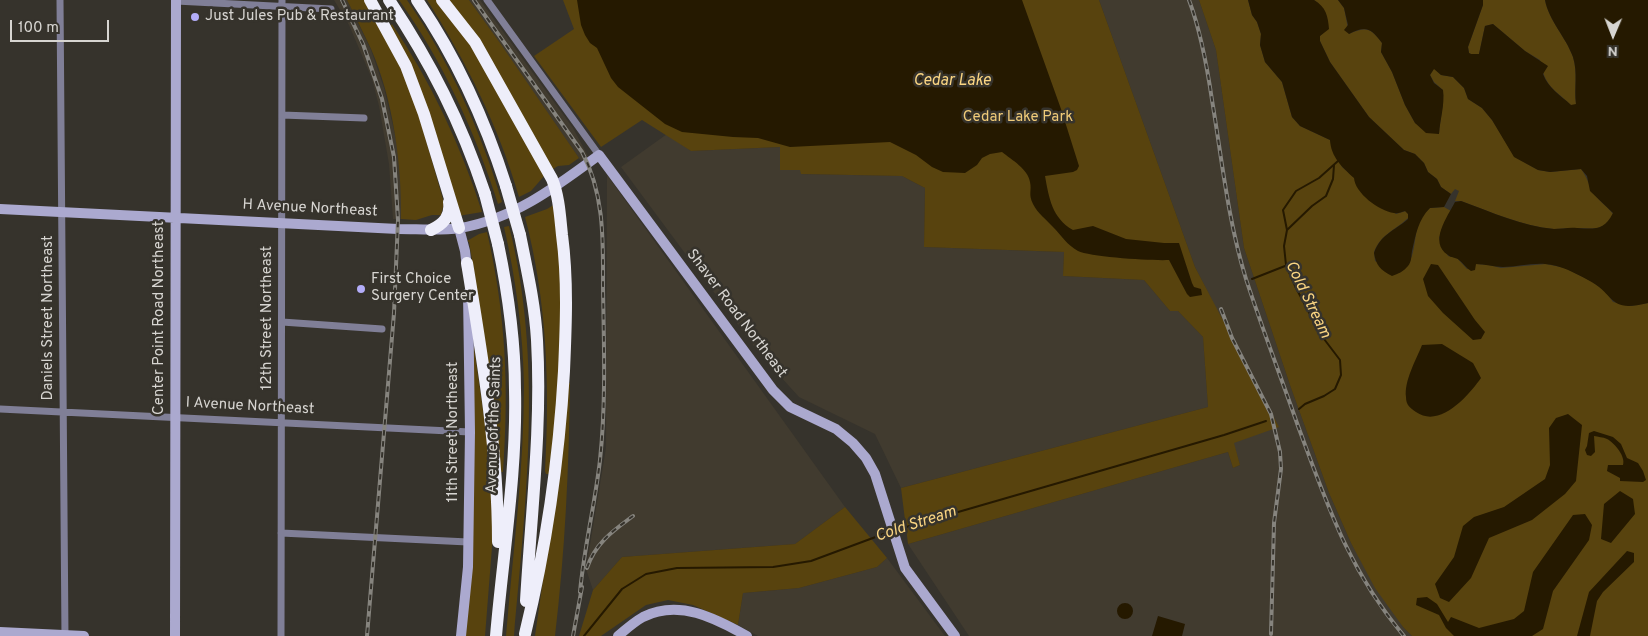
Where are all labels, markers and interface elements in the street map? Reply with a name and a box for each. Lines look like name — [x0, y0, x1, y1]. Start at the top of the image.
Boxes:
place label: Just Jules Pub & Restaurant — [205, 8, 394, 26]
scale bar — [12, 10, 111, 42]
north arrow — [1588, 10, 1638, 60]
marker: Just Jules Pub & Restaurant — [189, 11, 201, 23]
text: 100 m — [18, 19, 59, 38]
text: N — [1608, 42, 1618, 59]
water label: Cedar Lake — [913, 72, 991, 92]
park label: Cedar Lake Park — [963, 109, 1073, 127]
street label: H Avenue Northeast — [242, 196, 378, 222]
street label: Center Point Road Northeast — [151, 221, 169, 415]
street label: Daniels Street Northeast — [40, 235, 58, 401]
street label: 12th Street Northeast — [259, 246, 277, 390]
street label: Shaver Road Northeast — [682, 246, 790, 382]
water label: Cold Stream — [1280, 258, 1334, 342]
place label: First Choice Surgery Center — [371, 271, 474, 306]
marker: First Choice Surgery Center — [355, 283, 367, 295]
street label: Avenue of the Saints — [484, 356, 506, 494]
street label: 11th Street Northeast — [445, 362, 463, 502]
street label: I Avenue Northeast — [185, 395, 315, 419]
water label: Cold Stream — [873, 503, 959, 547]

